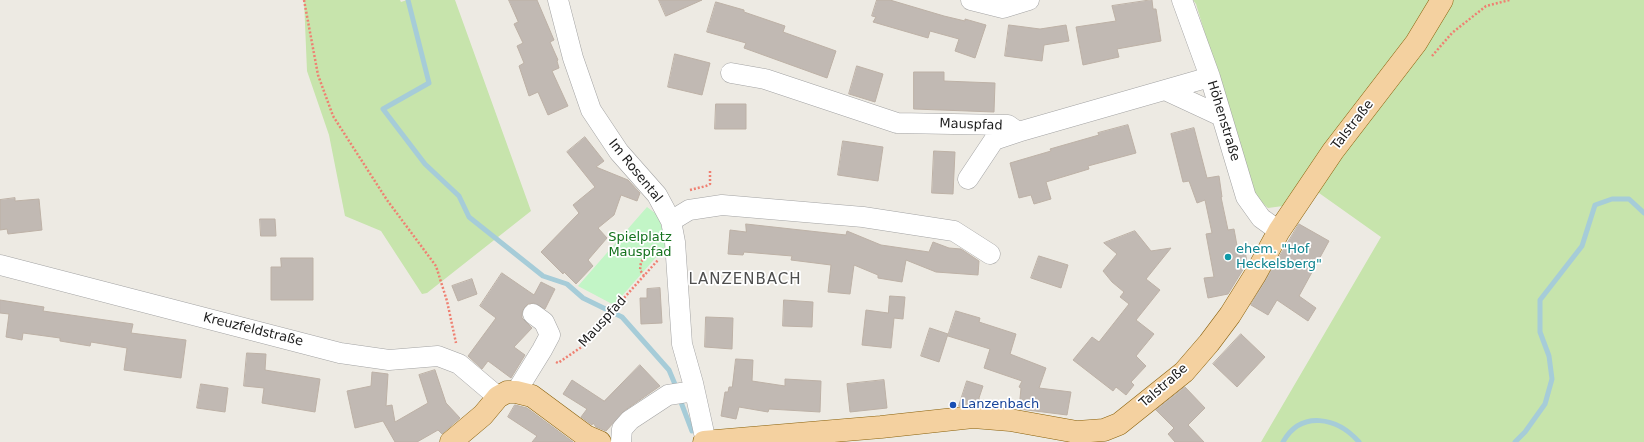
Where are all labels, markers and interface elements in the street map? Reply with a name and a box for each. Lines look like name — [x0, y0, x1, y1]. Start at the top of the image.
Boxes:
street label: Höhenstraße — [1203, 79, 1243, 163]
street label: Talstraße — [1329, 97, 1377, 153]
street label: Mauspfad — [939, 116, 1003, 134]
street label: Im Rosental — [605, 136, 665, 206]
park label: Spielplatz Mauspfad — [608, 230, 672, 261]
place label: ehem. "Hof Heckelsberg" — [1236, 242, 1322, 273]
marker: ehem. "Hof Heckelsberg" — [1223, 252, 1233, 262]
district label: LANZENBACH — [688, 271, 802, 289]
street label: Mauspfad — [576, 293, 630, 351]
street label: Kreuzfeldstraße — [201, 310, 305, 350]
street label: Talstraße — [1137, 361, 1191, 411]
place label: Lanzenbach — [961, 397, 1039, 413]
marker: Lanzenbach — [948, 400, 958, 410]

